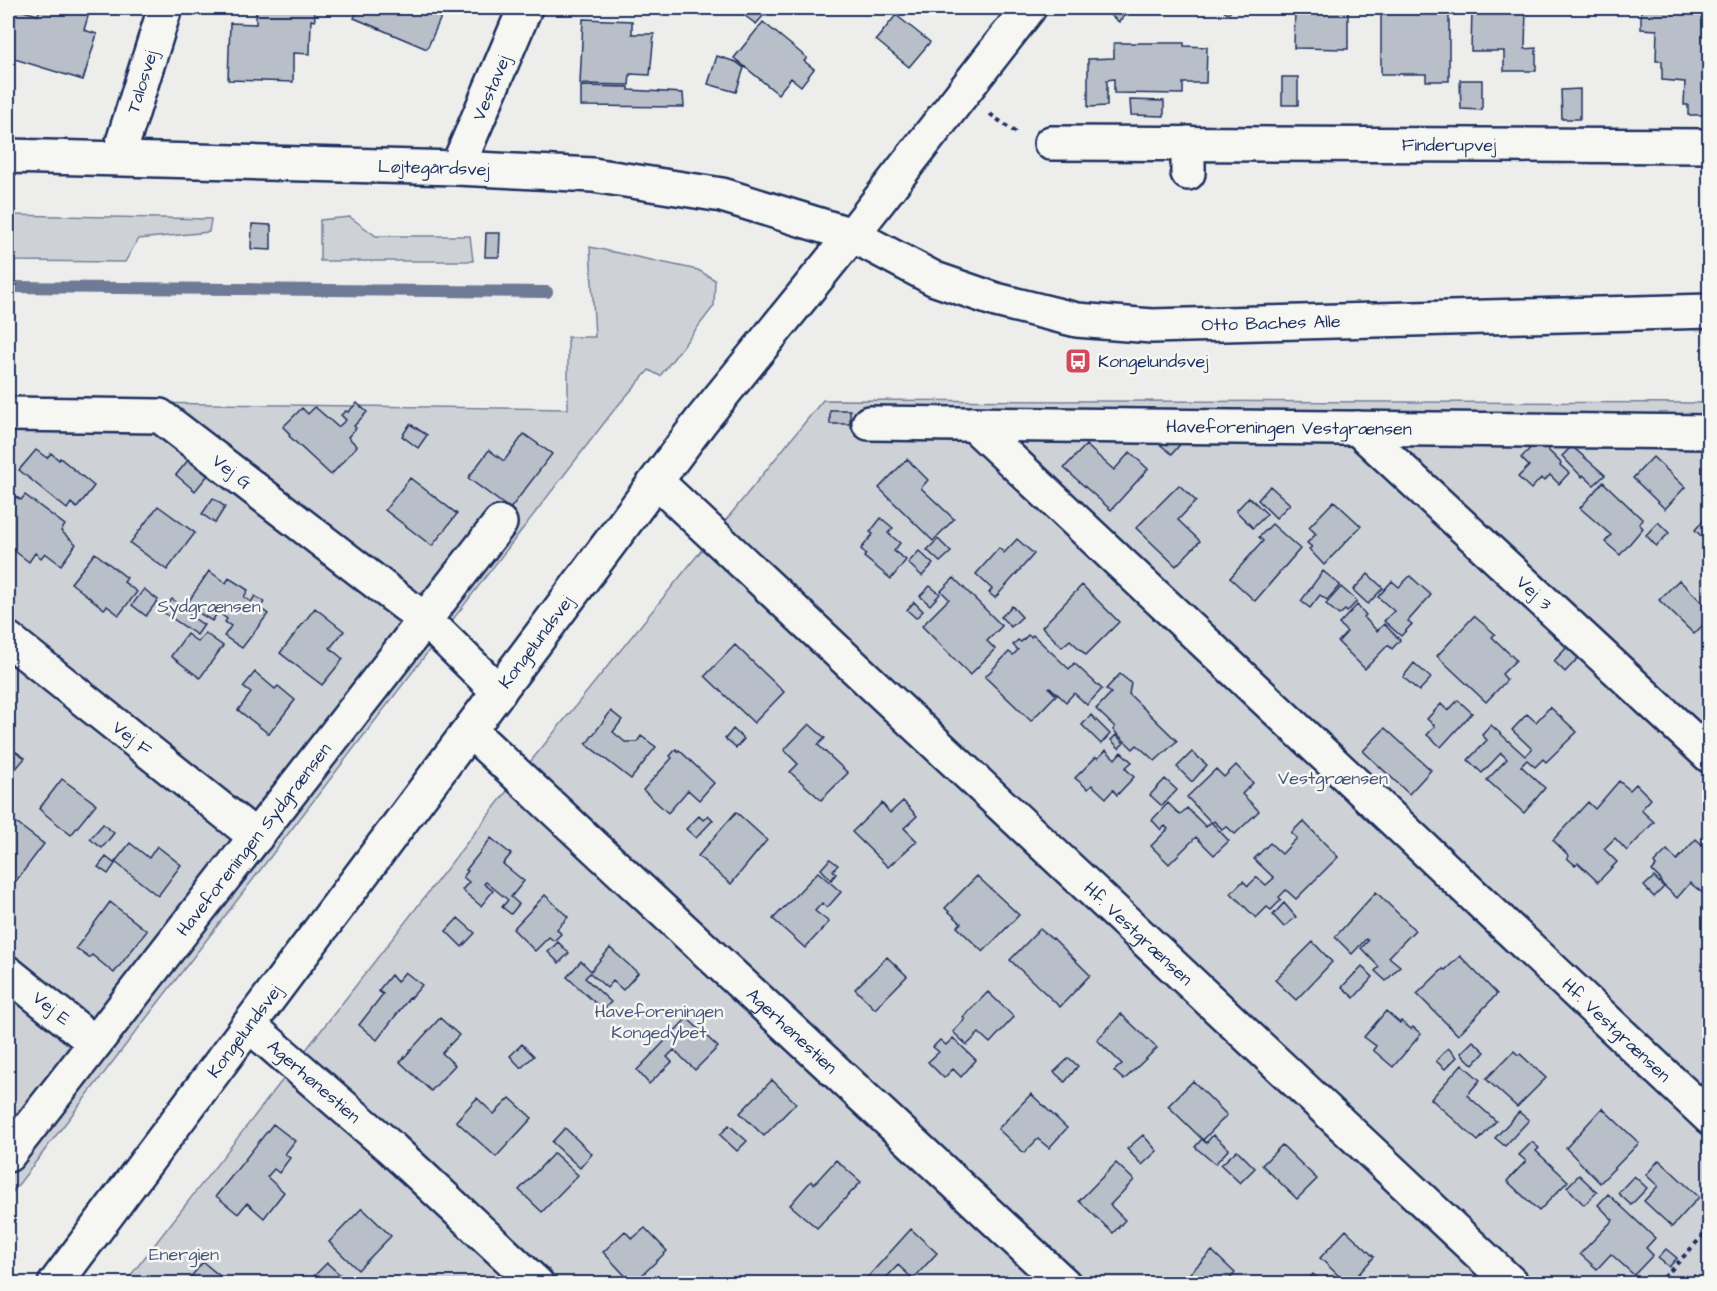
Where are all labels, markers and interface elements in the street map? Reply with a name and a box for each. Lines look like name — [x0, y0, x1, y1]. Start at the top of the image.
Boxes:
street label: Talosvej — [120, 46, 164, 116]
street label: Vestavej — [466, 51, 516, 124]
street label: Finderupvej — [1402, 132, 1497, 158]
street label: Løjtegårdsvej — [378, 153, 491, 182]
street label: Otto Baches Alle — [1201, 308, 1341, 337]
bus stop icon: Kongelundsvej — [1063, 346, 1093, 376]
place label: Kongelundsvej — [1098, 349, 1209, 375]
street label: Haveforeningen Vestgrænsen — [1166, 414, 1412, 442]
street label: Vej G — [207, 448, 258, 495]
street label: Vej 3 — [1511, 570, 1558, 616]
street label: Kongelundsvej — [492, 590, 579, 694]
park label: Sydgrænsen — [157, 594, 261, 620]
street label: Vej F — [107, 715, 158, 762]
street label: Haveforeningen Sydgrænsen — [170, 737, 337, 941]
park label: Vestgrænsen — [1278, 766, 1388, 792]
street label: Hf. Vestgrænsen — [1078, 876, 1198, 991]
street label: Hf. Vestgrænsen — [1557, 972, 1677, 1088]
street label: Kongelundsvej — [201, 979, 288, 1083]
street label: Agerhønestien — [741, 982, 843, 1080]
street label: Vej E — [27, 985, 76, 1031]
park label: Haveforeningen Kongedybet — [595, 999, 723, 1046]
street label: Agerhønestien — [262, 1034, 366, 1129]
park label: Energien — [149, 1242, 219, 1268]

